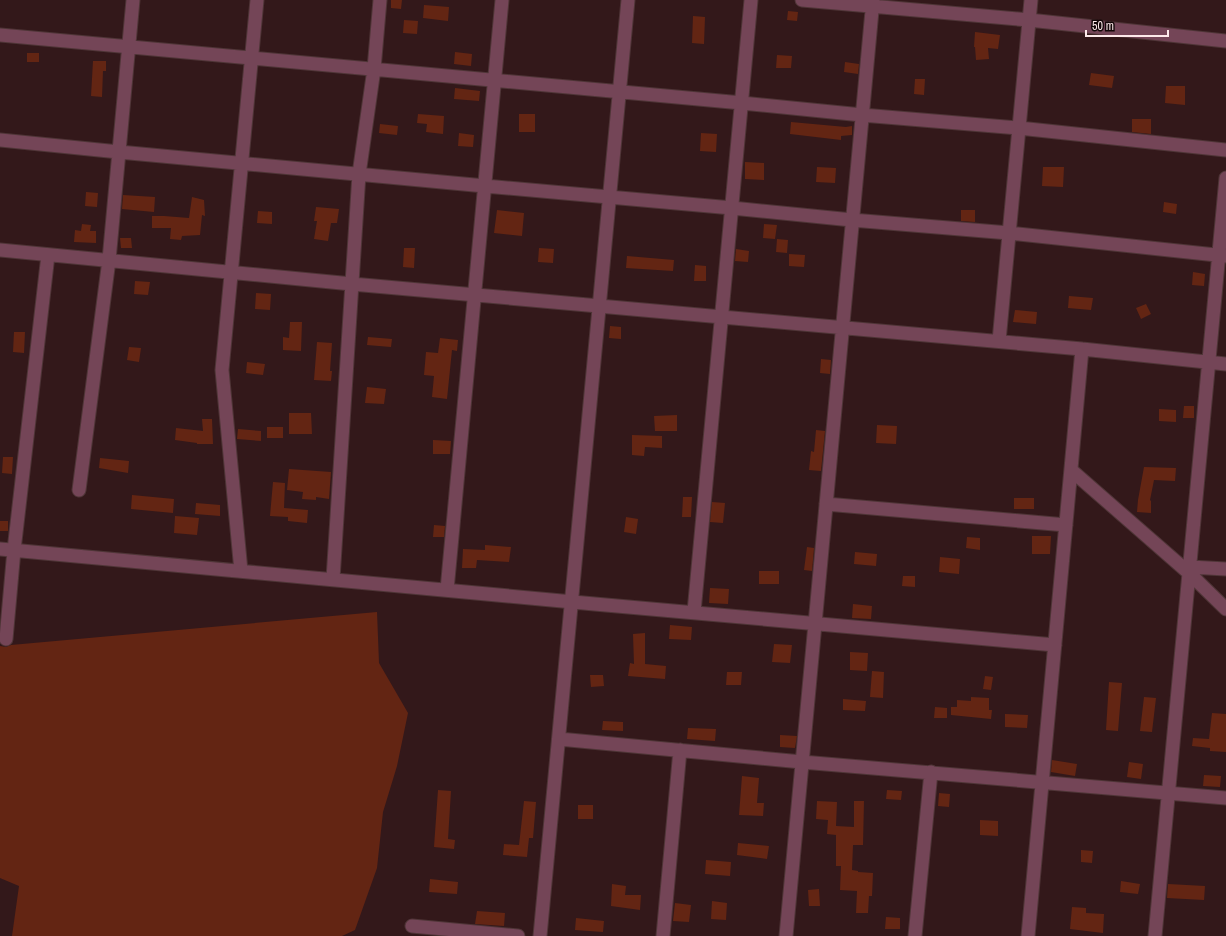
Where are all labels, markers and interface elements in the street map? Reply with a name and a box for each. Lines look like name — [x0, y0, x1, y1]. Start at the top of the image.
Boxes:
scale bar — [1086, 12, 1168, 38]
text: 50 m — [1092, 18, 1114, 34]

